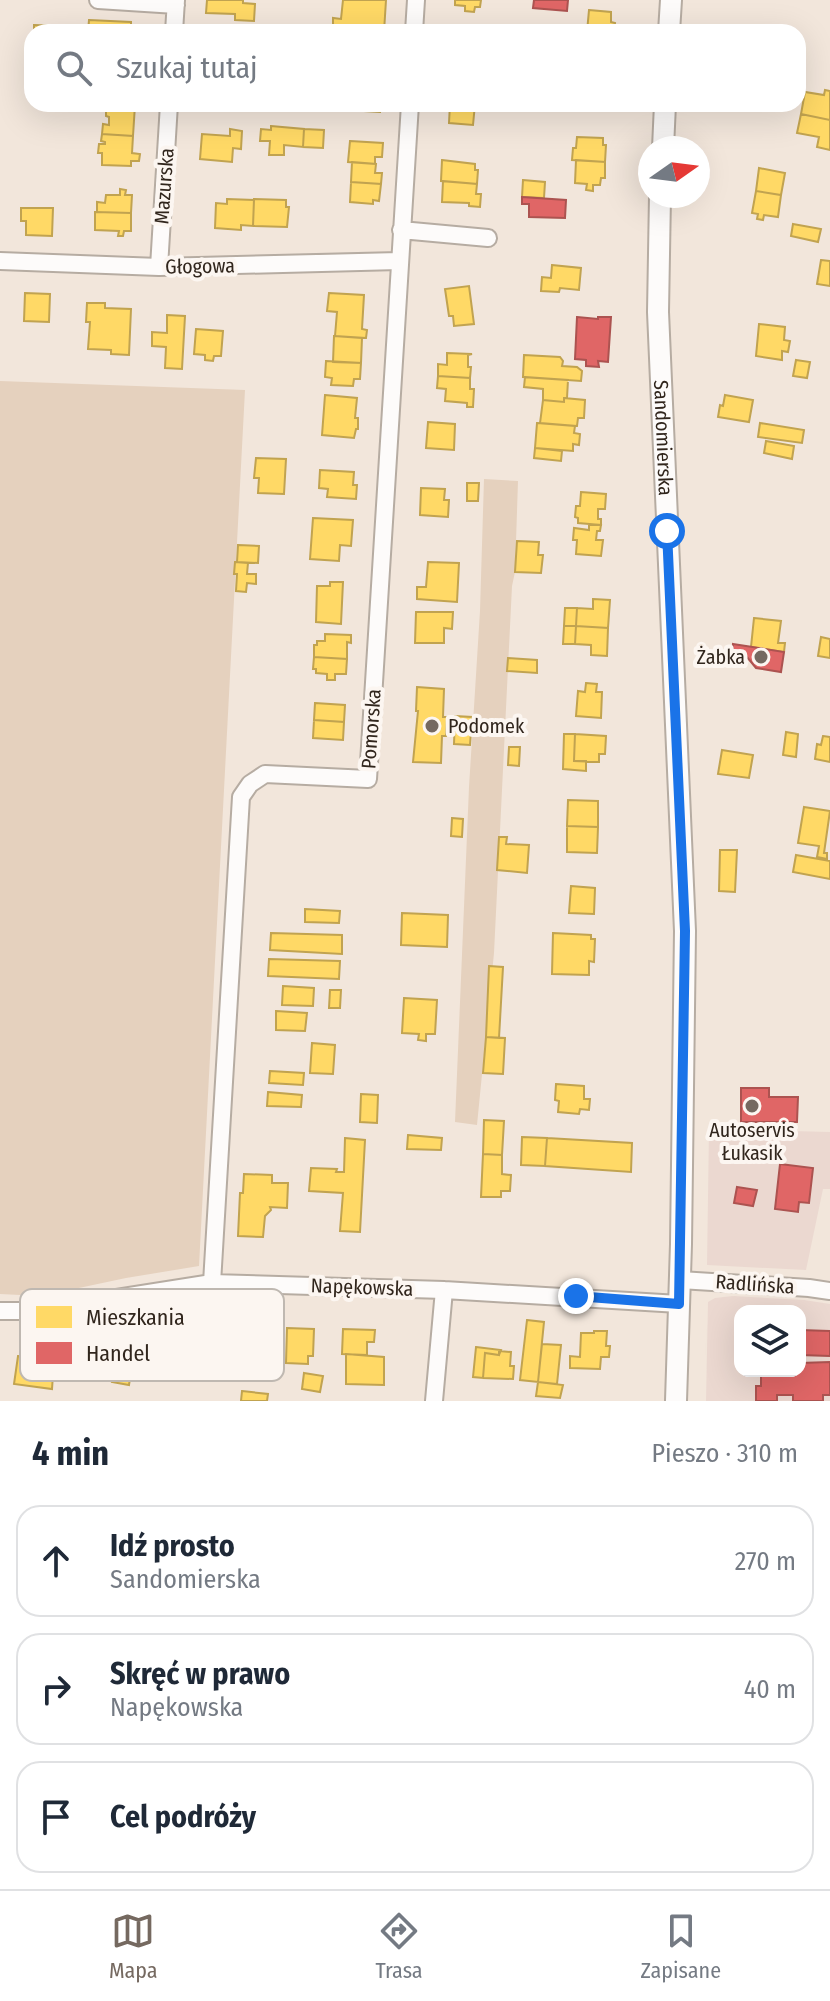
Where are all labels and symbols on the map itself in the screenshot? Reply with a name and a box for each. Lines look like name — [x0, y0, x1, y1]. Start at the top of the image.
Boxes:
north arrow — [638, 136, 710, 208]
street label: Mazurska — [149, 147, 179, 225]
street label: Głogowa — [165, 253, 235, 279]
street label: Sandomierska — [649, 379, 678, 496]
route start — [649, 513, 685, 549]
place label: Żabka — [697, 645, 745, 669]
marker: Żabka — [752, 648, 770, 666]
street label: Pomorska — [356, 688, 386, 770]
place label: Podomek — [448, 714, 525, 738]
marker: Podomek — [423, 717, 441, 735]
marker: Autoservis Łukasik — [743, 1097, 761, 1115]
place label: Autoservis Łukasik — [709, 1118, 795, 1165]
street label: Radlińska — [715, 1269, 795, 1299]
street label: Napękowska — [310, 1273, 414, 1301]
route end — [558, 1278, 594, 1314]
legend — [20, 1289, 284, 1381]
text: Mieszkania — [86, 1304, 185, 1331]
text: Handel — [86, 1340, 150, 1367]

